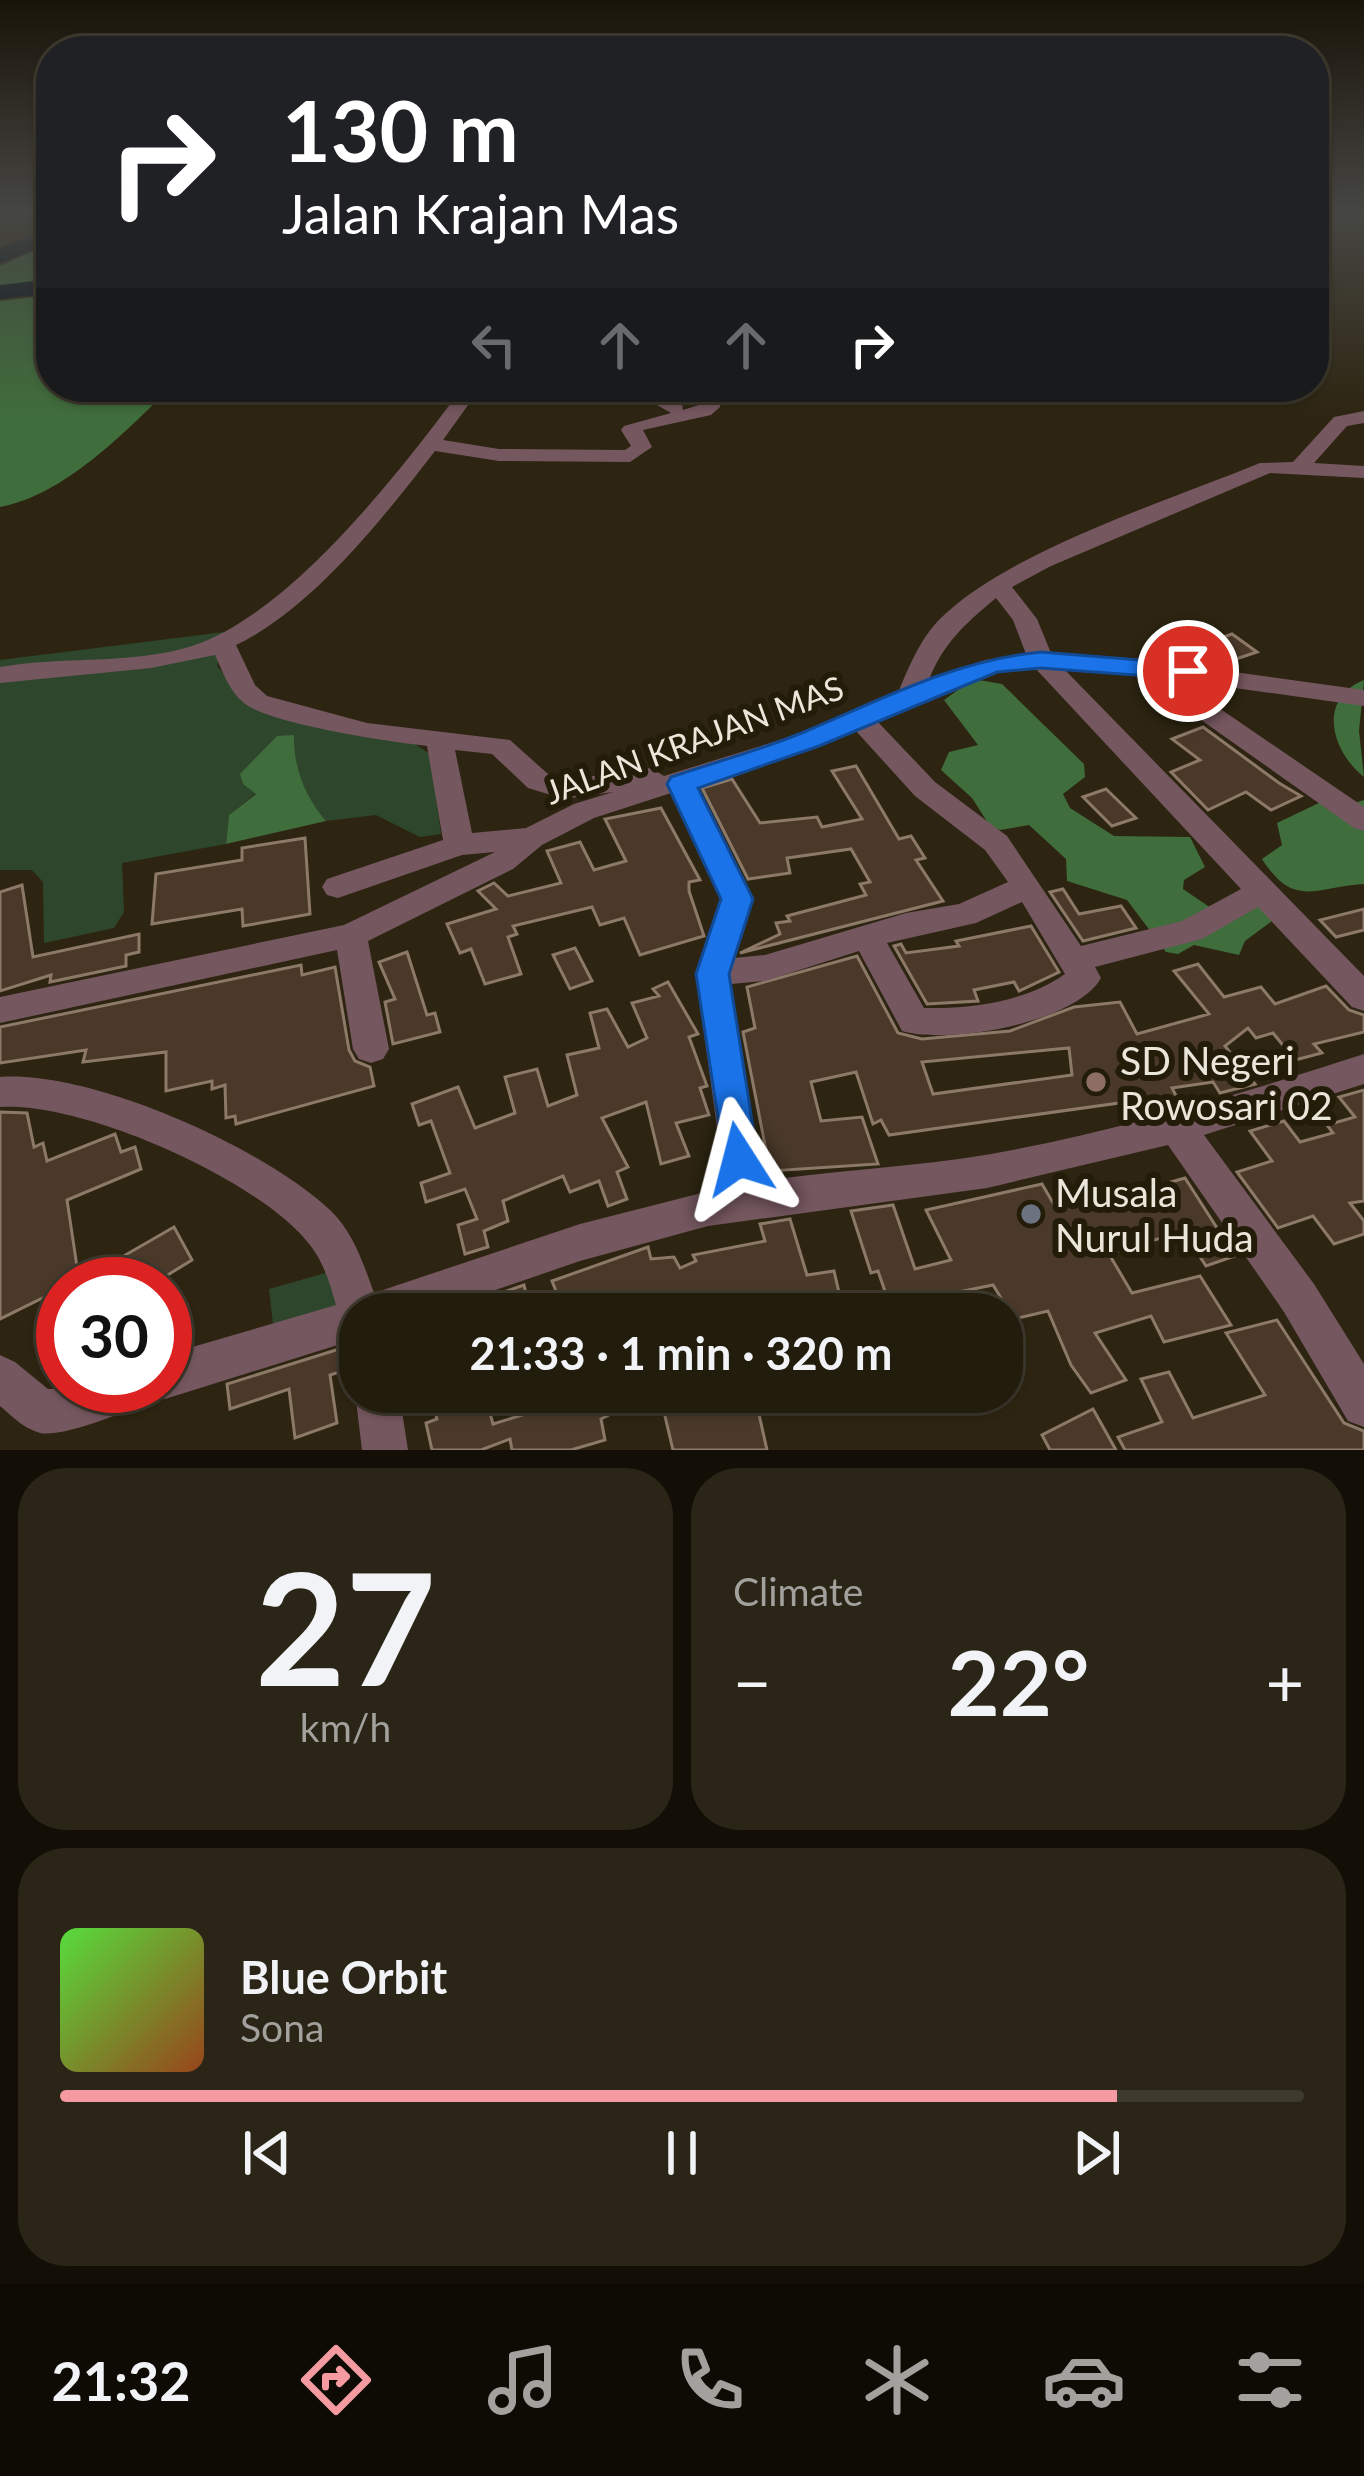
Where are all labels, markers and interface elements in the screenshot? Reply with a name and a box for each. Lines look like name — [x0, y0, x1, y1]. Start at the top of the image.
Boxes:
text: 130 m — [282, 79, 519, 180]
icon: right — [84, 84, 240, 240]
text: Jalan Krajan Mas — [282, 181, 679, 246]
icon: left — [461, 312, 527, 378]
icon: ahead — [587, 312, 653, 378]
icon: ahead — [713, 312, 779, 378]
icon: right — [839, 312, 905, 378]
pin — [1137, 620, 1239, 722]
icon: arrive — [1155, 638, 1221, 704]
street label: JALAN KRAJAN MAS — [539, 666, 849, 812]
place label: SD Negeri Rowosari 02 — [1120, 1037, 1333, 1128]
marker: SD Negeri Rowosari 02 — [1083, 1069, 1109, 1095]
position arrow — [676, 1096, 802, 1222]
place label: Musala Nurul Huda — [1055, 1169, 1254, 1260]
marker: Musala Nurul Huda — [1018, 1201, 1044, 1227]
speed limit sign: 30 — [36, 1257, 192, 1413]
text: 21:33 · 1 min · 320 m — [470, 1326, 892, 1380]
text: 27 — [255, 1532, 436, 1719]
text: Climate — [733, 1568, 863, 1614]
text: 22° — [948, 1627, 1089, 1735]
text: − — [733, 1642, 771, 1721]
text: + — [1266, 1642, 1304, 1721]
text: km/h — [300, 1704, 391, 1750]
text: Blue Orbit — [240, 1950, 447, 2004]
text: Sona — [240, 2004, 324, 2050]
icon: previous — [234, 2120, 300, 2186]
icon: pause — [649, 2120, 715, 2186]
icon: next — [1064, 2120, 1130, 2186]
icon: directions — [294, 2338, 378, 2422]
icon: music — [481, 2338, 565, 2422]
icon: phone — [668, 2338, 752, 2422]
icon: climate — [855, 2338, 939, 2422]
icon: car — [1042, 2338, 1126, 2422]
icon: filters — [1228, 2338, 1312, 2422]
text: 21:32 — [51, 2348, 191, 2413]

